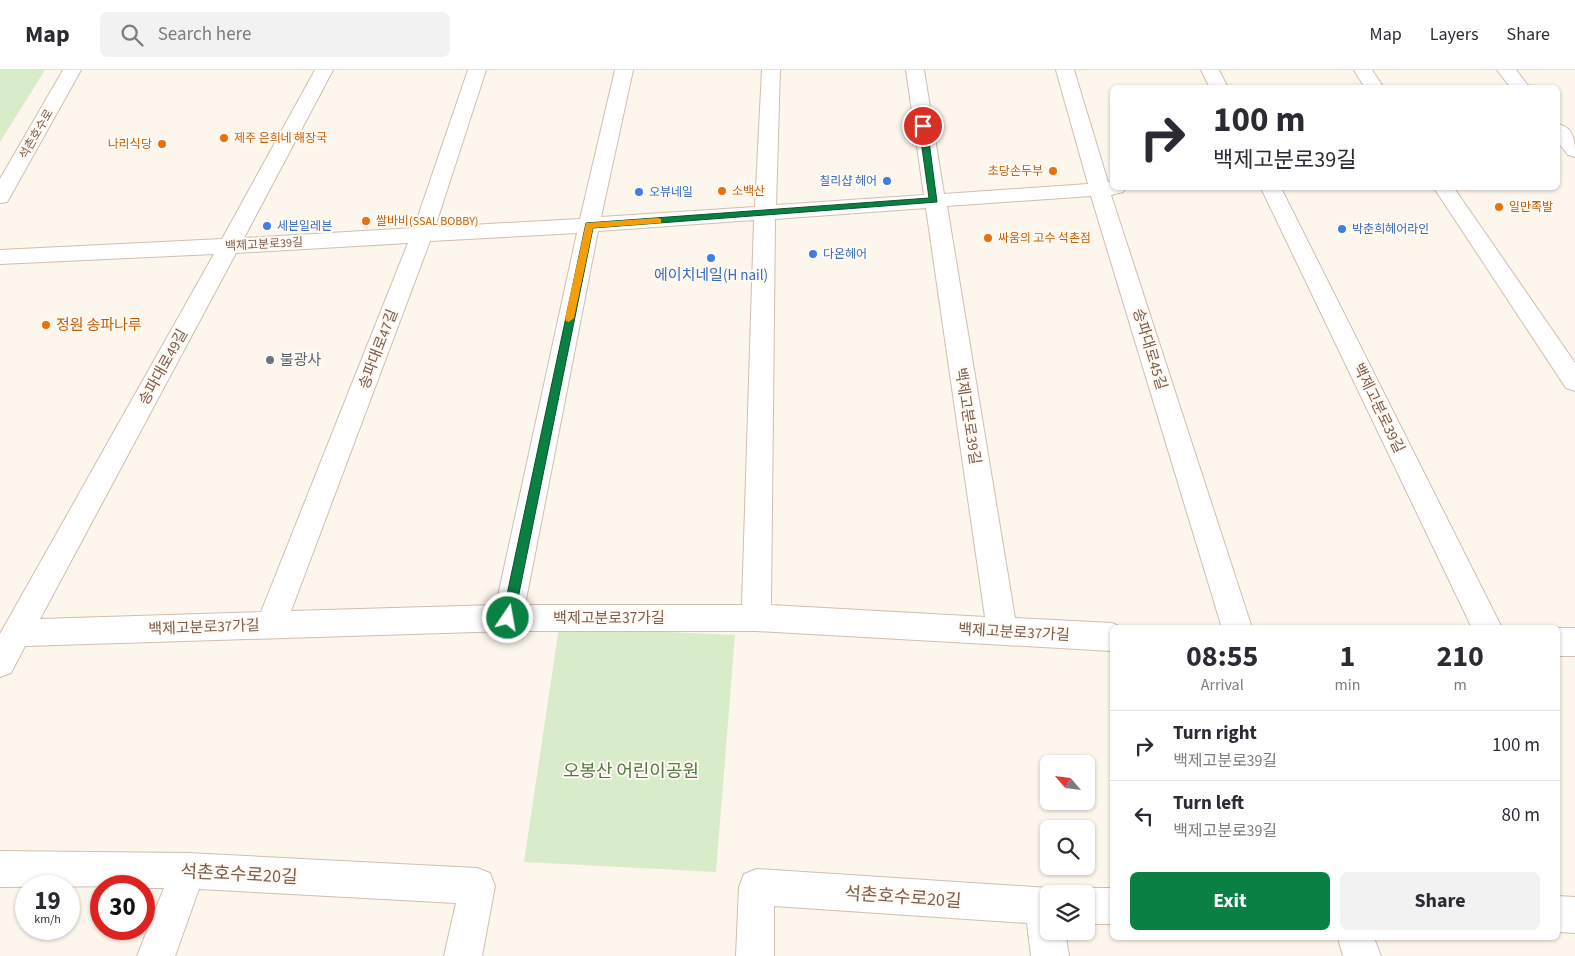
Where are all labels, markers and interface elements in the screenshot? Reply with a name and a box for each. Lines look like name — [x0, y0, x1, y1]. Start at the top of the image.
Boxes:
search box — [100, 12, 450, 57]
text: Map — [25, 17, 70, 52]
icon: search — [118, 21, 146, 49]
text: Search here — [158, 21, 251, 48]
text: Map — [1370, 22, 1402, 47]
text: Layers — [1430, 22, 1479, 47]
text: Share — [1507, 22, 1550, 47]
text: 100 m — [1213, 95, 1305, 145]
pin — [902, 105, 944, 147]
icon: right — [1130, 105, 1195, 170]
street label: 석촌호수로 — [15, 106, 58, 162]
icon: arrive — [909, 112, 937, 140]
place label: 제주 은희네 해장국 — [234, 130, 327, 147]
marker: 제주 은희네 해장국 — [218, 132, 230, 144]
place label: 나리식당 — [108, 136, 152, 153]
marker: 나리식당 — [156, 138, 168, 150]
text: 백제고분로39길 — [1213, 144, 1356, 176]
place label: 초당손두부 — [988, 163, 1043, 180]
marker: 초당손두부 — [1047, 165, 1059, 177]
place label: 칠리샵 헤어 — [819, 173, 877, 190]
marker: 칠리샵 헤어 — [881, 175, 893, 187]
place label: 소백산 — [732, 183, 765, 200]
place label: 오뷰네일 — [649, 184, 693, 201]
marker: 소백산 — [716, 185, 728, 197]
marker: 오뷰네일 — [633, 186, 645, 198]
place label: 일만족발 — [1509, 199, 1553, 216]
marker: 일만족발 — [1493, 201, 1505, 213]
place label: 쌀바비(SSAL BOBBY) — [376, 213, 478, 230]
marker: 쌀바비(SSAL BOBBY) — [360, 215, 372, 227]
place label: 세븐일레븐 — [277, 218, 332, 235]
marker: 세븐일레븐 — [261, 220, 273, 232]
place label: 박춘희헤어라인 — [1352, 221, 1429, 238]
marker: 박춘희헤어라인 — [1336, 223, 1348, 235]
place label: 싸움의 고수 석촌점 — [998, 230, 1091, 247]
marker: 싸움의 고수 석촌점 — [982, 232, 994, 244]
street label: 백제고분로39길 — [225, 234, 304, 255]
place label: 다온헤어 — [823, 246, 867, 263]
marker: 다온헤어 — [807, 248, 819, 260]
marker: 에이치네일(H nail) — [705, 252, 717, 264]
place label: 에이치네일(H nail) — [654, 265, 768, 286]
street label: 송파대로47길 — [354, 306, 403, 392]
street label: 송파대로45길 — [1127, 306, 1172, 392]
place label: 정원 송파나루 — [56, 315, 142, 336]
marker: 정원 송파나루 — [40, 319, 52, 331]
street label: 송파대로49길 — [134, 325, 193, 409]
place label: 불광사 — [280, 350, 322, 371]
marker: 불광사 — [264, 354, 276, 366]
street label: 백제고분로39길 — [1348, 360, 1409, 457]
street label: 백제고분로39길 — [949, 366, 986, 466]
position arrow — [481, 591, 533, 643]
street label: 백제고분로37가길 — [553, 608, 665, 629]
street label: 백제고분로37가길 — [148, 615, 260, 640]
street label: 백제고분로37가길 — [958, 619, 1070, 646]
text: 08:55 — [1186, 635, 1258, 678]
text: 1 — [1339, 635, 1355, 678]
text: 210 — [1436, 635, 1484, 678]
text: Arrival — [1201, 674, 1244, 696]
text: min — [1334, 674, 1360, 696]
text: m — [1454, 674, 1467, 696]
text: Turn right — [1173, 720, 1257, 747]
icon: right — [1130, 732, 1158, 760]
text: 100 m — [1492, 732, 1540, 759]
text: 백제고분로39길 — [1173, 750, 1277, 772]
north arrow — [1040, 755, 1095, 810]
map controls — [1040, 755, 1095, 940]
park label: 오봉산 어린이공원 — [563, 759, 699, 784]
text: Turn left — [1173, 790, 1244, 817]
icon: left — [1130, 802, 1158, 830]
text: 80 m — [1502, 802, 1540, 829]
button: search — [1040, 820, 1095, 875]
text: 백제고분로39길 — [1173, 820, 1277, 842]
street label: 석촌호수로20길 — [180, 859, 298, 890]
button: Exit — [1130, 872, 1330, 930]
button: Share — [1340, 872, 1540, 930]
speed limit sign: 30 — [90, 875, 155, 940]
street label: 석촌호수로20길 — [844, 881, 962, 914]
text: 19 — [34, 883, 61, 919]
button: layers — [1040, 885, 1095, 940]
text: km/h — [34, 911, 61, 928]

